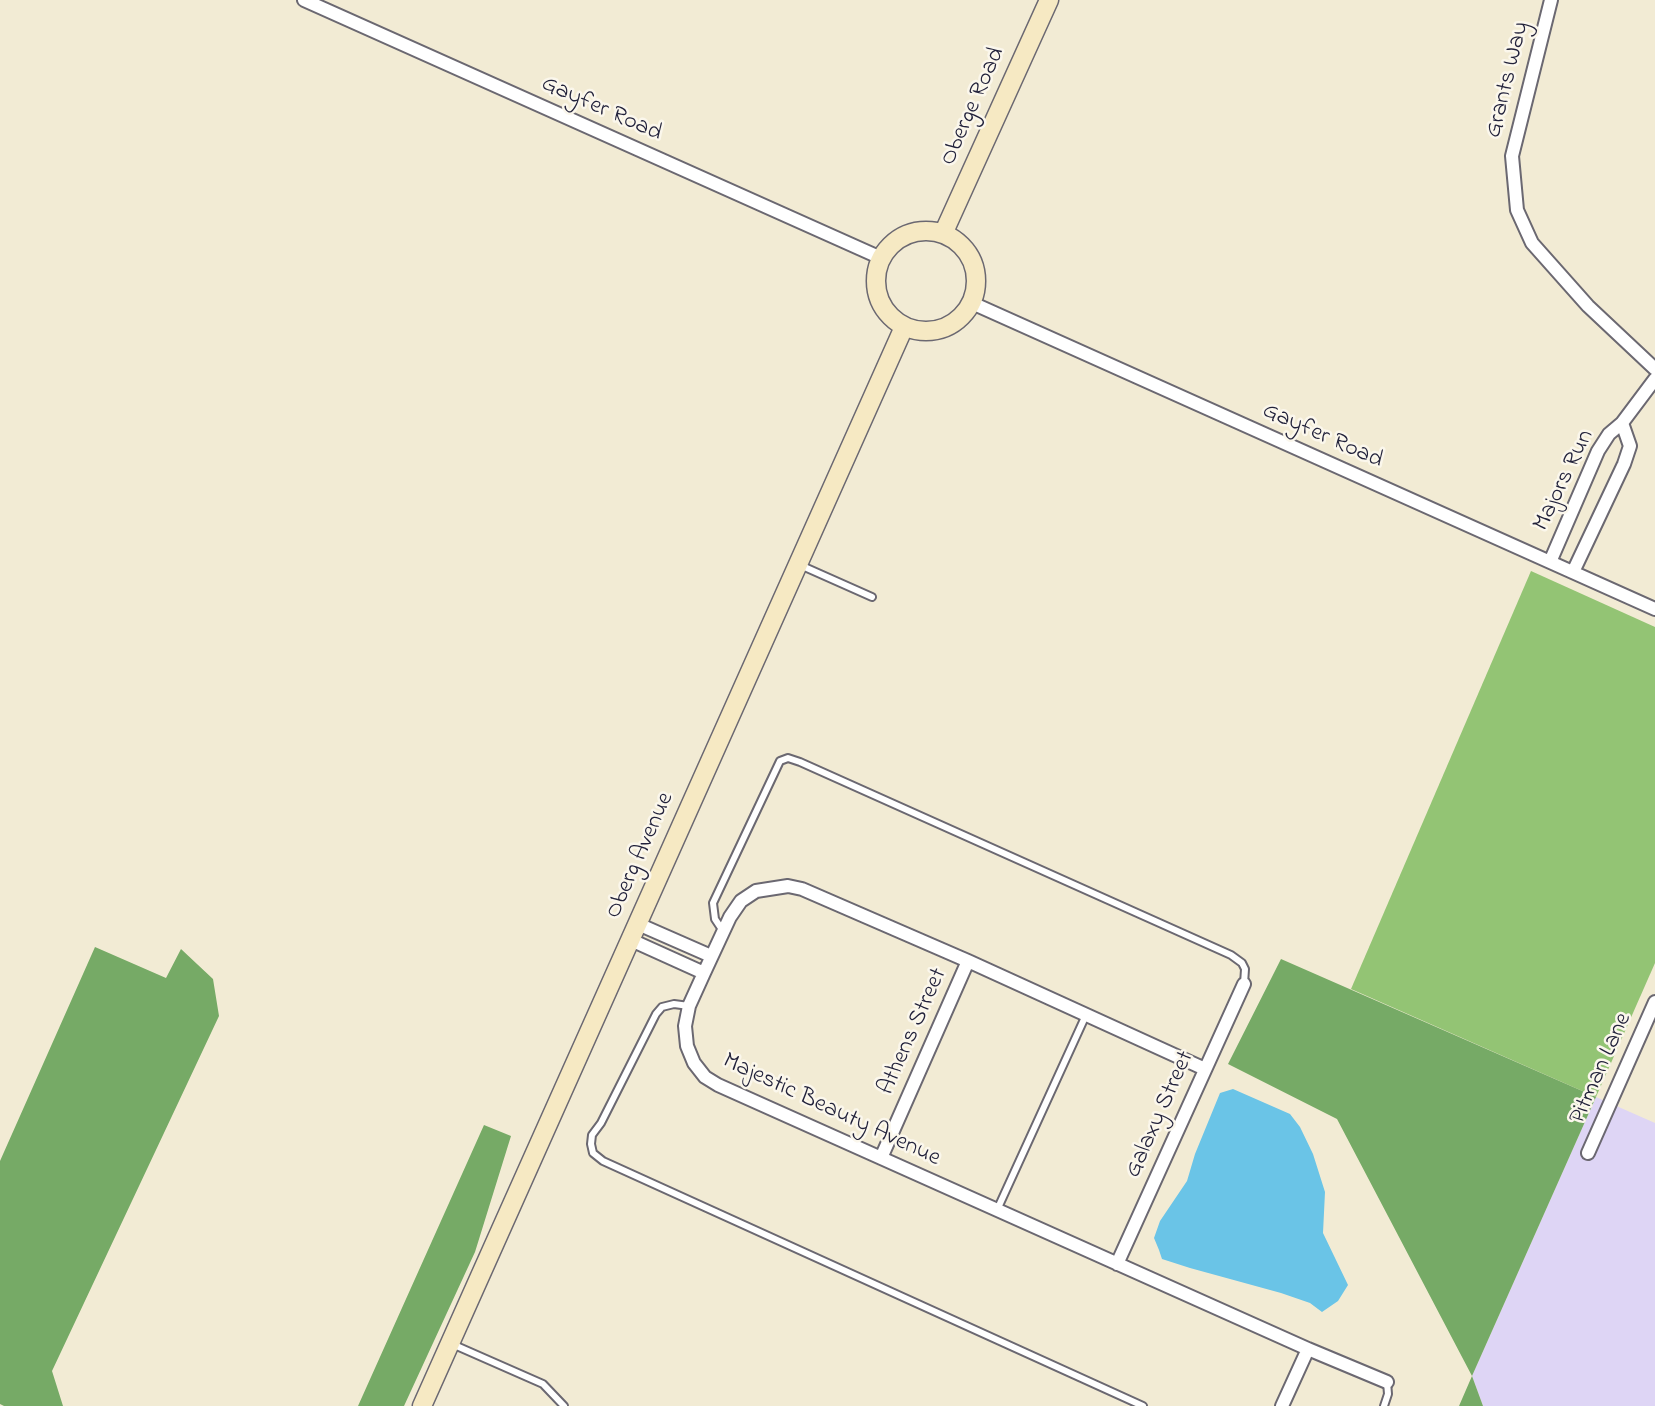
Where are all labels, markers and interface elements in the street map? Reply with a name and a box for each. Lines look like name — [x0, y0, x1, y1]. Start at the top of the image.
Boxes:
street label: Grants Way — [1481, 19, 1537, 141]
street label: Oberge Road — [935, 43, 1013, 171]
street label: Gayfer Road — [536, 71, 666, 149]
street label: Gayfer Road — [1257, 398, 1387, 476]
street label: Majors Run — [1528, 426, 1602, 536]
street label: Oberg Avenue — [600, 788, 682, 924]
street label: Athens Street — [873, 964, 955, 1100]
street label: Pitman Lane — [1565, 1009, 1639, 1129]
street label: Galaxy Street — [1120, 1047, 1202, 1183]
street label: Majestic Beauty Avenue — [718, 1048, 944, 1174]

